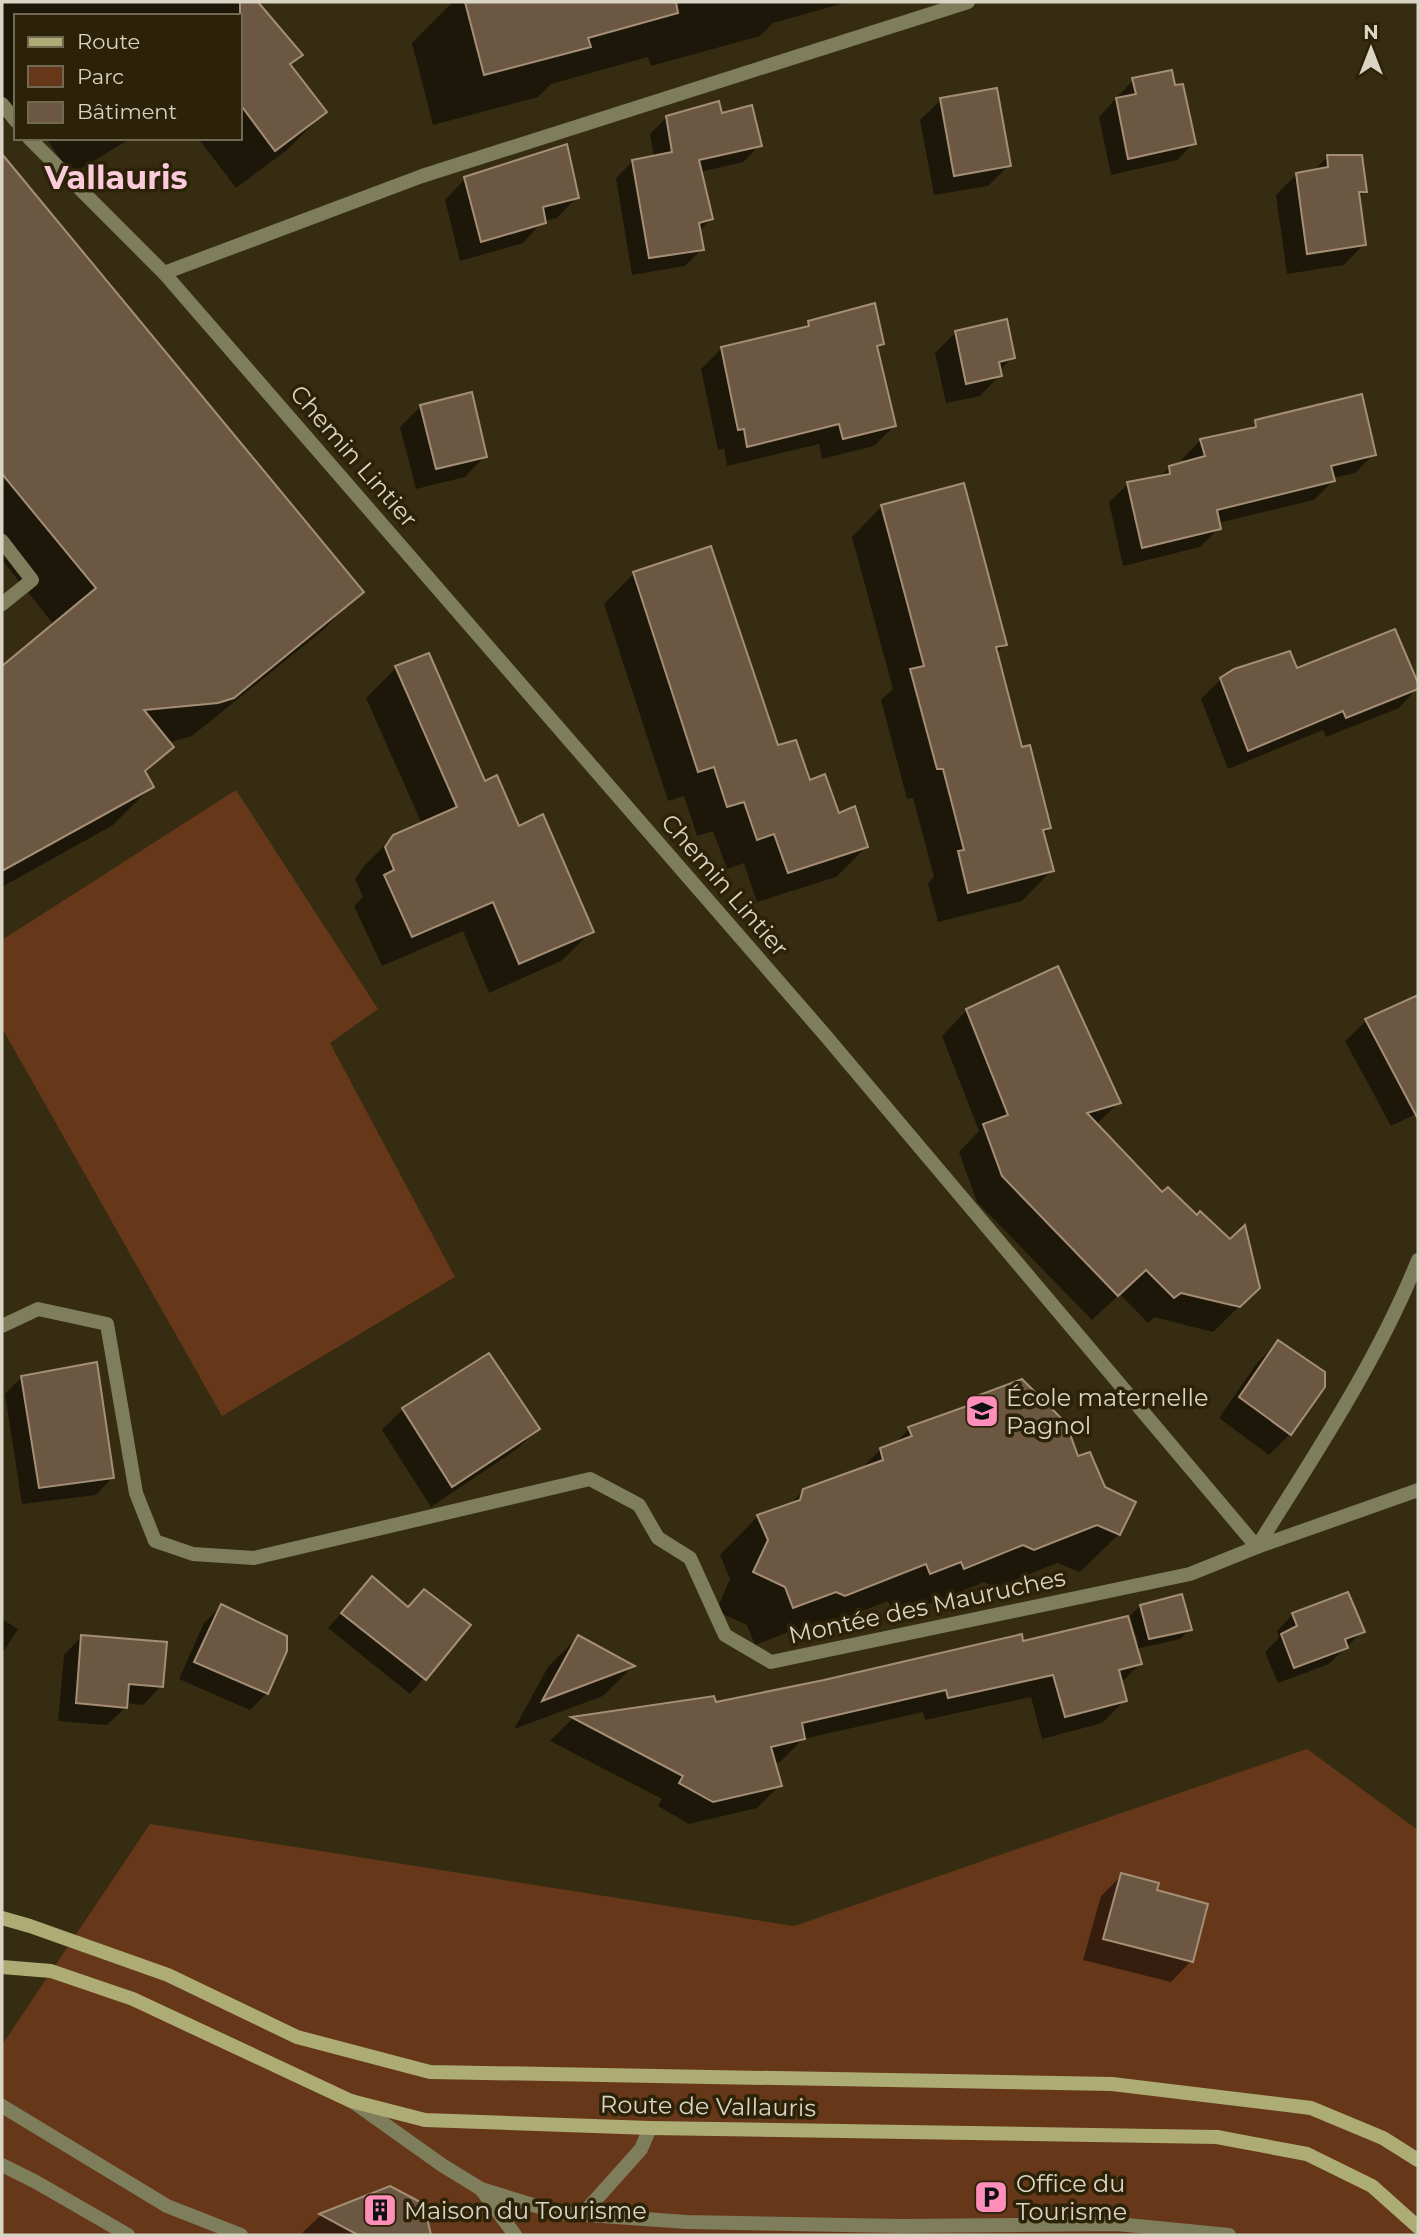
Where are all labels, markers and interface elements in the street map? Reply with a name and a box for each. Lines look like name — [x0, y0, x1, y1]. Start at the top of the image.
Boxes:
legend — [14, 14, 242, 140]
north arrow — [1336, 14, 1406, 84]
text: N — [1363, 21, 1379, 44]
text: Route — [77, 29, 140, 54]
text: Parc — [77, 64, 124, 89]
text: Bâtiment — [77, 99, 177, 124]
district label: Vallauris — [43, 158, 188, 197]
street label: Chemin Lintier — [284, 379, 424, 533]
street label: Chemin Lintier — [655, 808, 795, 962]
place label: École maternelle Pagnol — [1006, 1383, 1208, 1440]
school or university icon: École maternelle Pagnol — [963, 1392, 1001, 1430]
street label: Montée des Mauruches — [786, 1562, 1068, 1650]
street label: Route de Vallauris — [600, 2090, 816, 2122]
place label: Office du Tourisme — [1016, 2169, 1127, 2226]
parking icon: Office du Tourisme — [972, 2178, 1010, 2216]
building icon: Maison du Tourisme — [361, 2191, 399, 2229]
place label: Maison du Tourisme — [404, 2196, 647, 2225]

